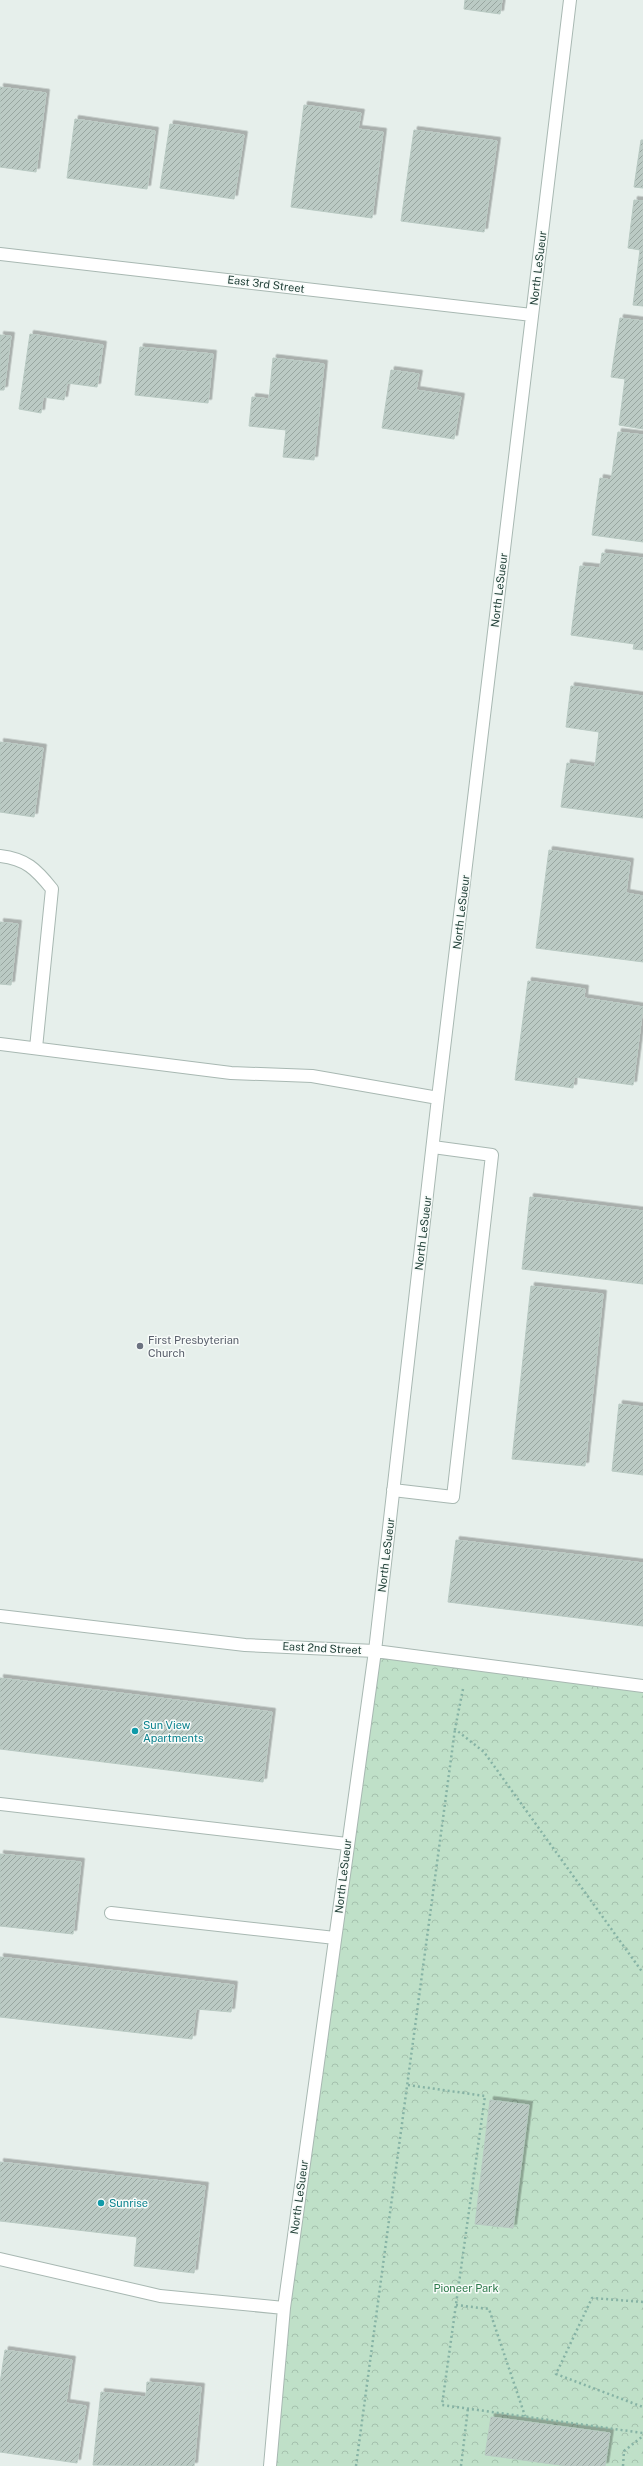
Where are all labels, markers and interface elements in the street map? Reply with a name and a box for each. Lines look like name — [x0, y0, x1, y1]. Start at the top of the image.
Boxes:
street label: North LeSueur — [527, 230, 549, 306]
street label: East 3rd Street — [227, 273, 305, 295]
street label: North LeSueur — [488, 552, 510, 628]
street label: North LeSueur — [450, 874, 472, 950]
street label: North LeSueur — [412, 1195, 434, 1271]
place label: First Presbyterian Church — [148, 1334, 239, 1359]
marker: First Presbyterian Church — [135, 1341, 145, 1351]
street label: North LeSueur — [375, 1517, 397, 1593]
street label: East 2nd Street — [282, 1640, 362, 1656]
place label: Sun View Apartments — [143, 1719, 204, 1744]
marker: Sun View Apartments — [130, 1726, 140, 1736]
street label: North LeSueur — [332, 1838, 354, 1914]
street label: North LeSueur — [288, 2159, 310, 2235]
place label: Sunrise — [109, 2197, 148, 2209]
marker: Sunrise — [96, 2198, 106, 2208]
park label: Pioneer Park — [433, 2282, 499, 2294]

